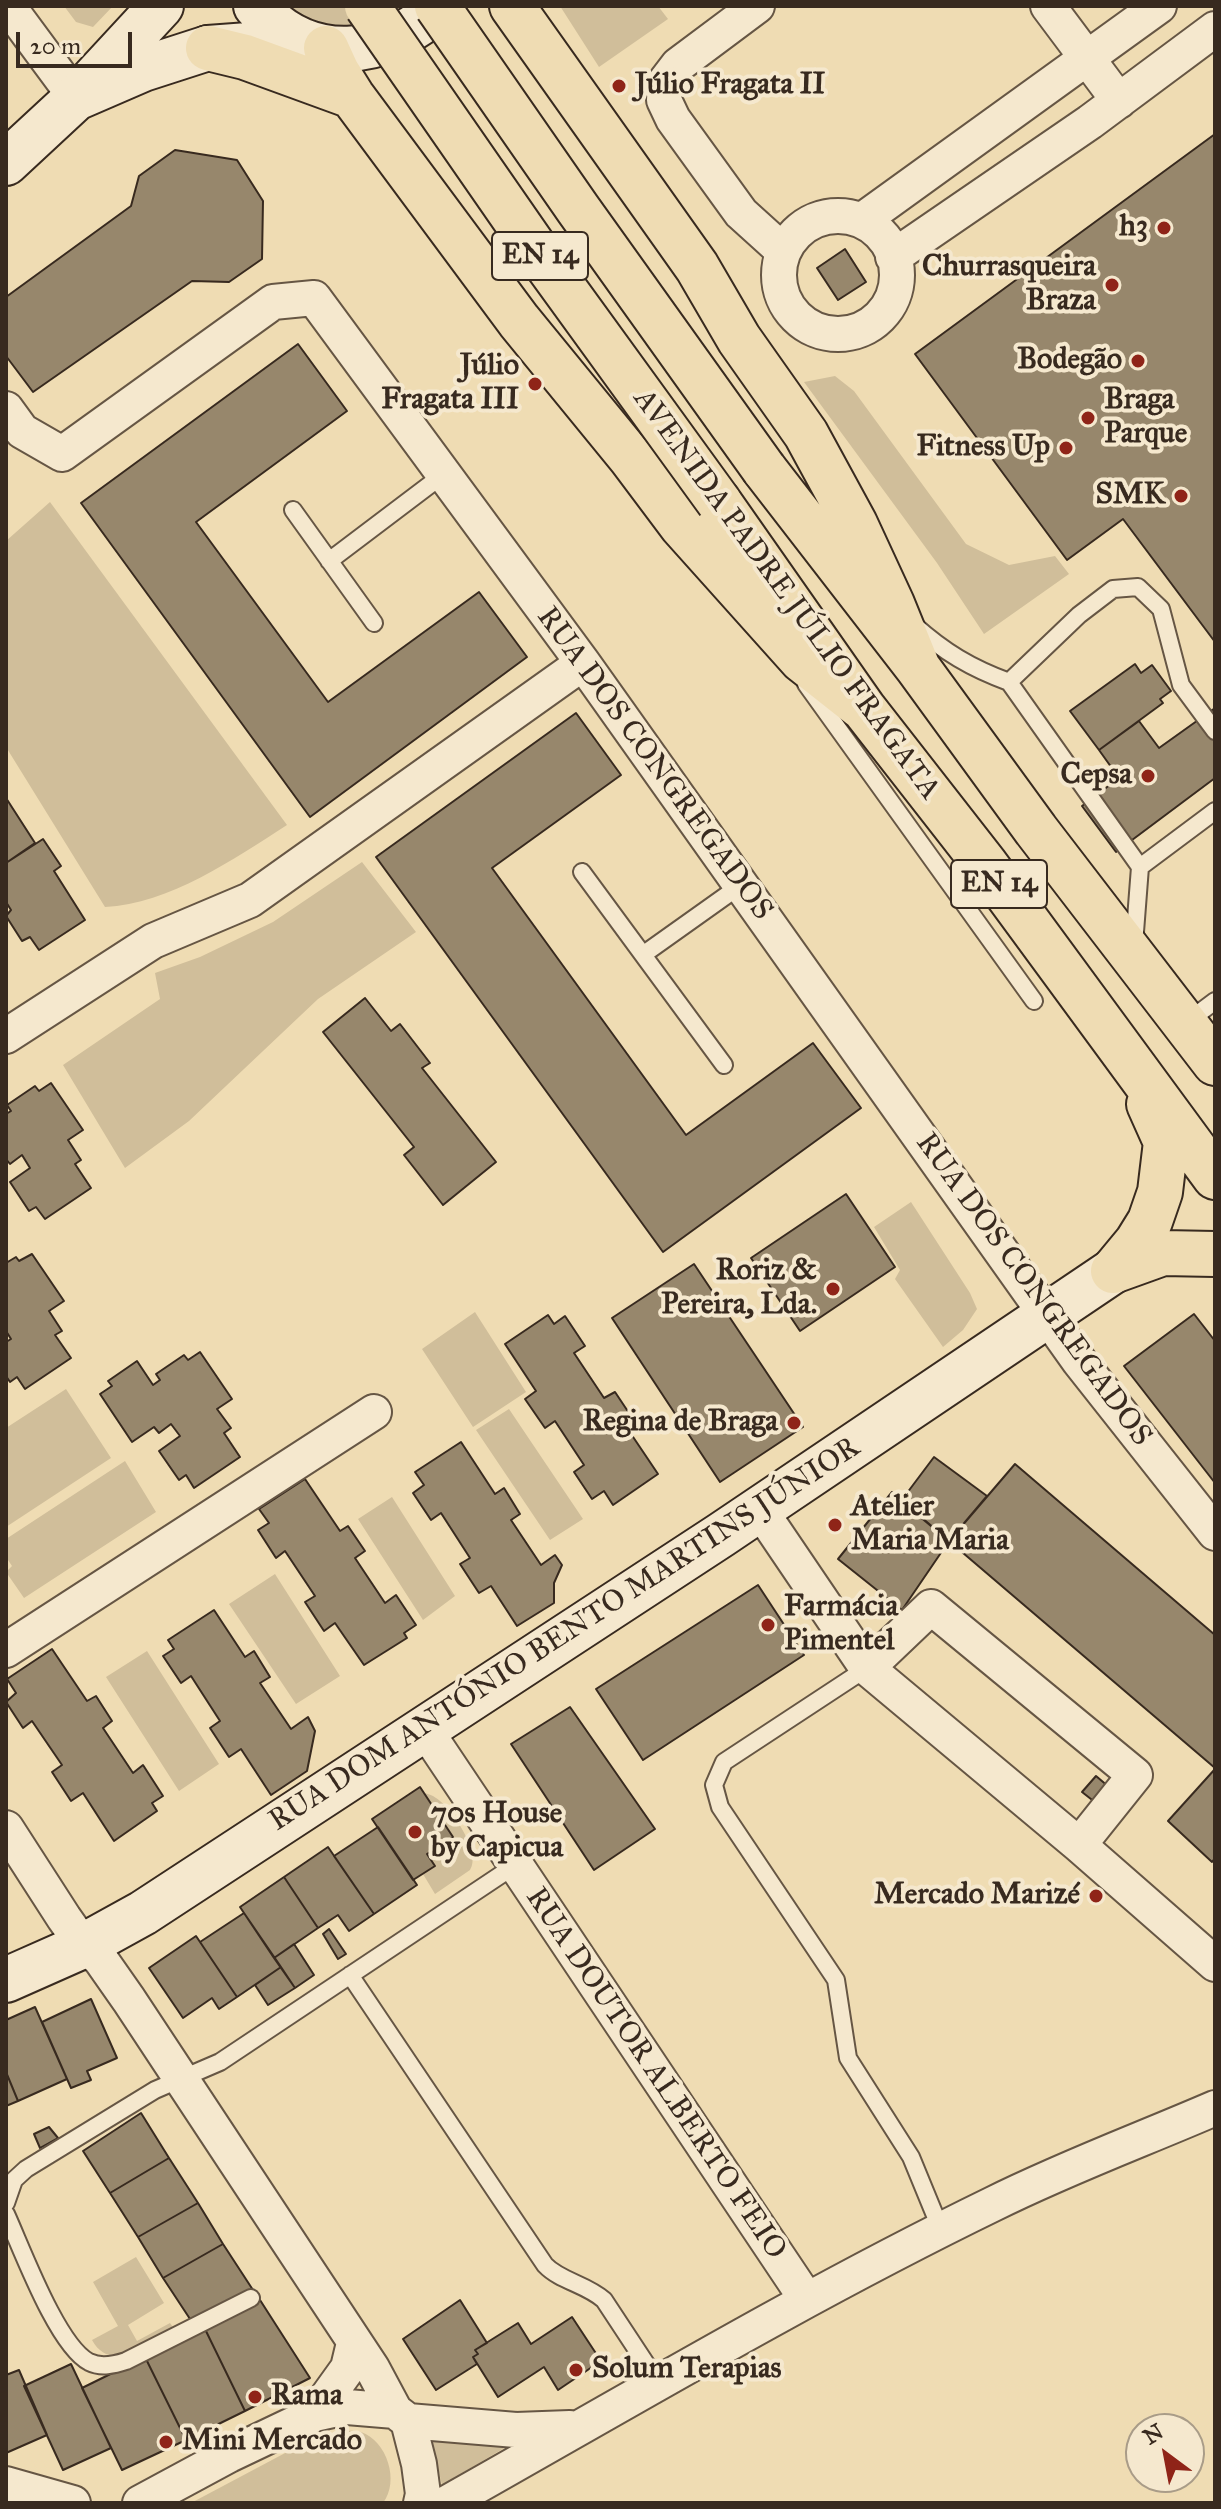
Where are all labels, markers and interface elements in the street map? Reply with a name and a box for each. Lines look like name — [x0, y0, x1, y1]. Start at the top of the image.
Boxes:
scale bar — [20, 16, 136, 66]
text: 20 m — [30, 31, 81, 61]
place label: Júlio Fragata II — [635, 68, 825, 104]
marker: Júlio Fragata II — [610, 77, 628, 95]
place label: h3 — [1119, 210, 1148, 246]
marker: h3 — [1155, 219, 1173, 237]
road number: EN 14 — [492, 232, 588, 280]
place label: Churrasqueira Braza — [922, 250, 1096, 320]
marker: Churrasqueira Braza — [1103, 276, 1121, 294]
place label: Bodegão — [1017, 343, 1122, 379]
place label: Júlio Fragata III — [381, 349, 519, 420]
marker: Bodegão — [1129, 352, 1147, 370]
marker: Júlio Fragata III — [526, 375, 544, 393]
street label: AVENIDA PADRE JÚLIO FRAGATA — [625, 383, 947, 807]
place label: Braga Parque — [1104, 383, 1187, 454]
marker: Braga Parque — [1079, 409, 1097, 427]
place label: Fitness Up — [916, 430, 1050, 466]
marker: Fitness Up — [1057, 439, 1075, 457]
place label: SMK — [1096, 478, 1165, 514]
marker: SMK — [1172, 487, 1190, 505]
street label: RUA DOS CONGREGADOS — [528, 600, 780, 928]
place label: Cepsa — [1060, 758, 1132, 794]
marker: Cepsa — [1139, 767, 1157, 785]
road number: EN 14 — [951, 860, 1047, 908]
street label: RUA DOS CONGREGADOS — [907, 1126, 1159, 1454]
place label: Roriz & Pereira, Lda. — [661, 1254, 817, 1324]
marker: Roriz & Pereira, Lda. — [824, 1280, 842, 1298]
place label: Regina de Braga — [583, 1405, 778, 1441]
marker: Regina de Braga — [785, 1414, 803, 1432]
street label: RUA DOM ANTÓNIO BENTO MARTINS JÚNIOR — [263, 1430, 867, 1840]
place label: Atelier Maria Maria — [851, 1490, 1009, 1560]
marker: Atelier Maria Maria — [826, 1516, 844, 1534]
place label: Farmácia Pimentel — [784, 1590, 898, 1660]
marker: Farmácia Pimentel — [759, 1616, 777, 1634]
place label: 70s House by Capicua — [431, 1797, 563, 1868]
marker: 70s House by Capicua — [406, 1823, 424, 1841]
place label: Mercado Marizé — [874, 1878, 1080, 1914]
street label: RUA DOUTOR ALBERTO FEIO — [517, 1881, 793, 2267]
marker: Mercado Marizé — [1087, 1887, 1105, 1905]
place label: Solum Terapias — [592, 2352, 781, 2388]
marker: Solum Terapias — [567, 2361, 585, 2379]
place label: Rama — [271, 2379, 343, 2415]
marker: Rama — [246, 2388, 264, 2406]
north arrow — [1125, 2413, 1205, 2493]
text: N — [1138, 2418, 1168, 2450]
place label: Mini Mercado — [182, 2424, 362, 2460]
marker: Mini Mercado — [157, 2433, 175, 2451]

